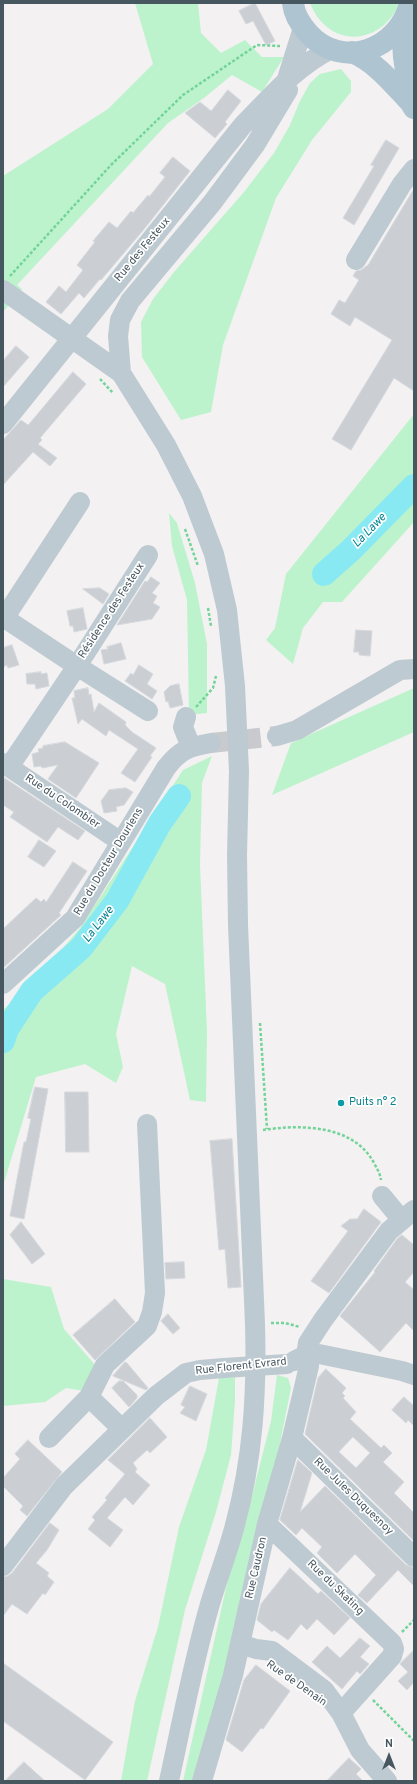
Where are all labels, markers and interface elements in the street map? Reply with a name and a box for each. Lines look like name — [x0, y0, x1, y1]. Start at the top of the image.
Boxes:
street label: Rue des Festeux — [112, 215, 174, 285]
water label: La Lawe — [350, 511, 390, 551]
street label: Résidence des Festeux — [76, 561, 148, 661]
street label: Rue du Colombier — [22, 772, 102, 832]
street label: Rue du Docteur Dourlens — [72, 806, 146, 918]
water label: La Lawe — [80, 904, 118, 946]
place label: Puits n° 2 — [349, 1096, 397, 1110]
marker: Puits n° 2 — [336, 1098, 346, 1108]
street label: Rue Florent Evrard — [195, 1356, 287, 1378]
street label: Rue Jules Duquesnoy — [310, 1456, 396, 1538]
street label: Rue Caudron — [243, 1536, 271, 1600]
street label: Rue du Skating — [304, 1558, 366, 1618]
street label: Rue de Denain — [263, 1658, 329, 1710]
north arrow — [369, 1736, 409, 1776]
text: N — [385, 1737, 393, 1751]

